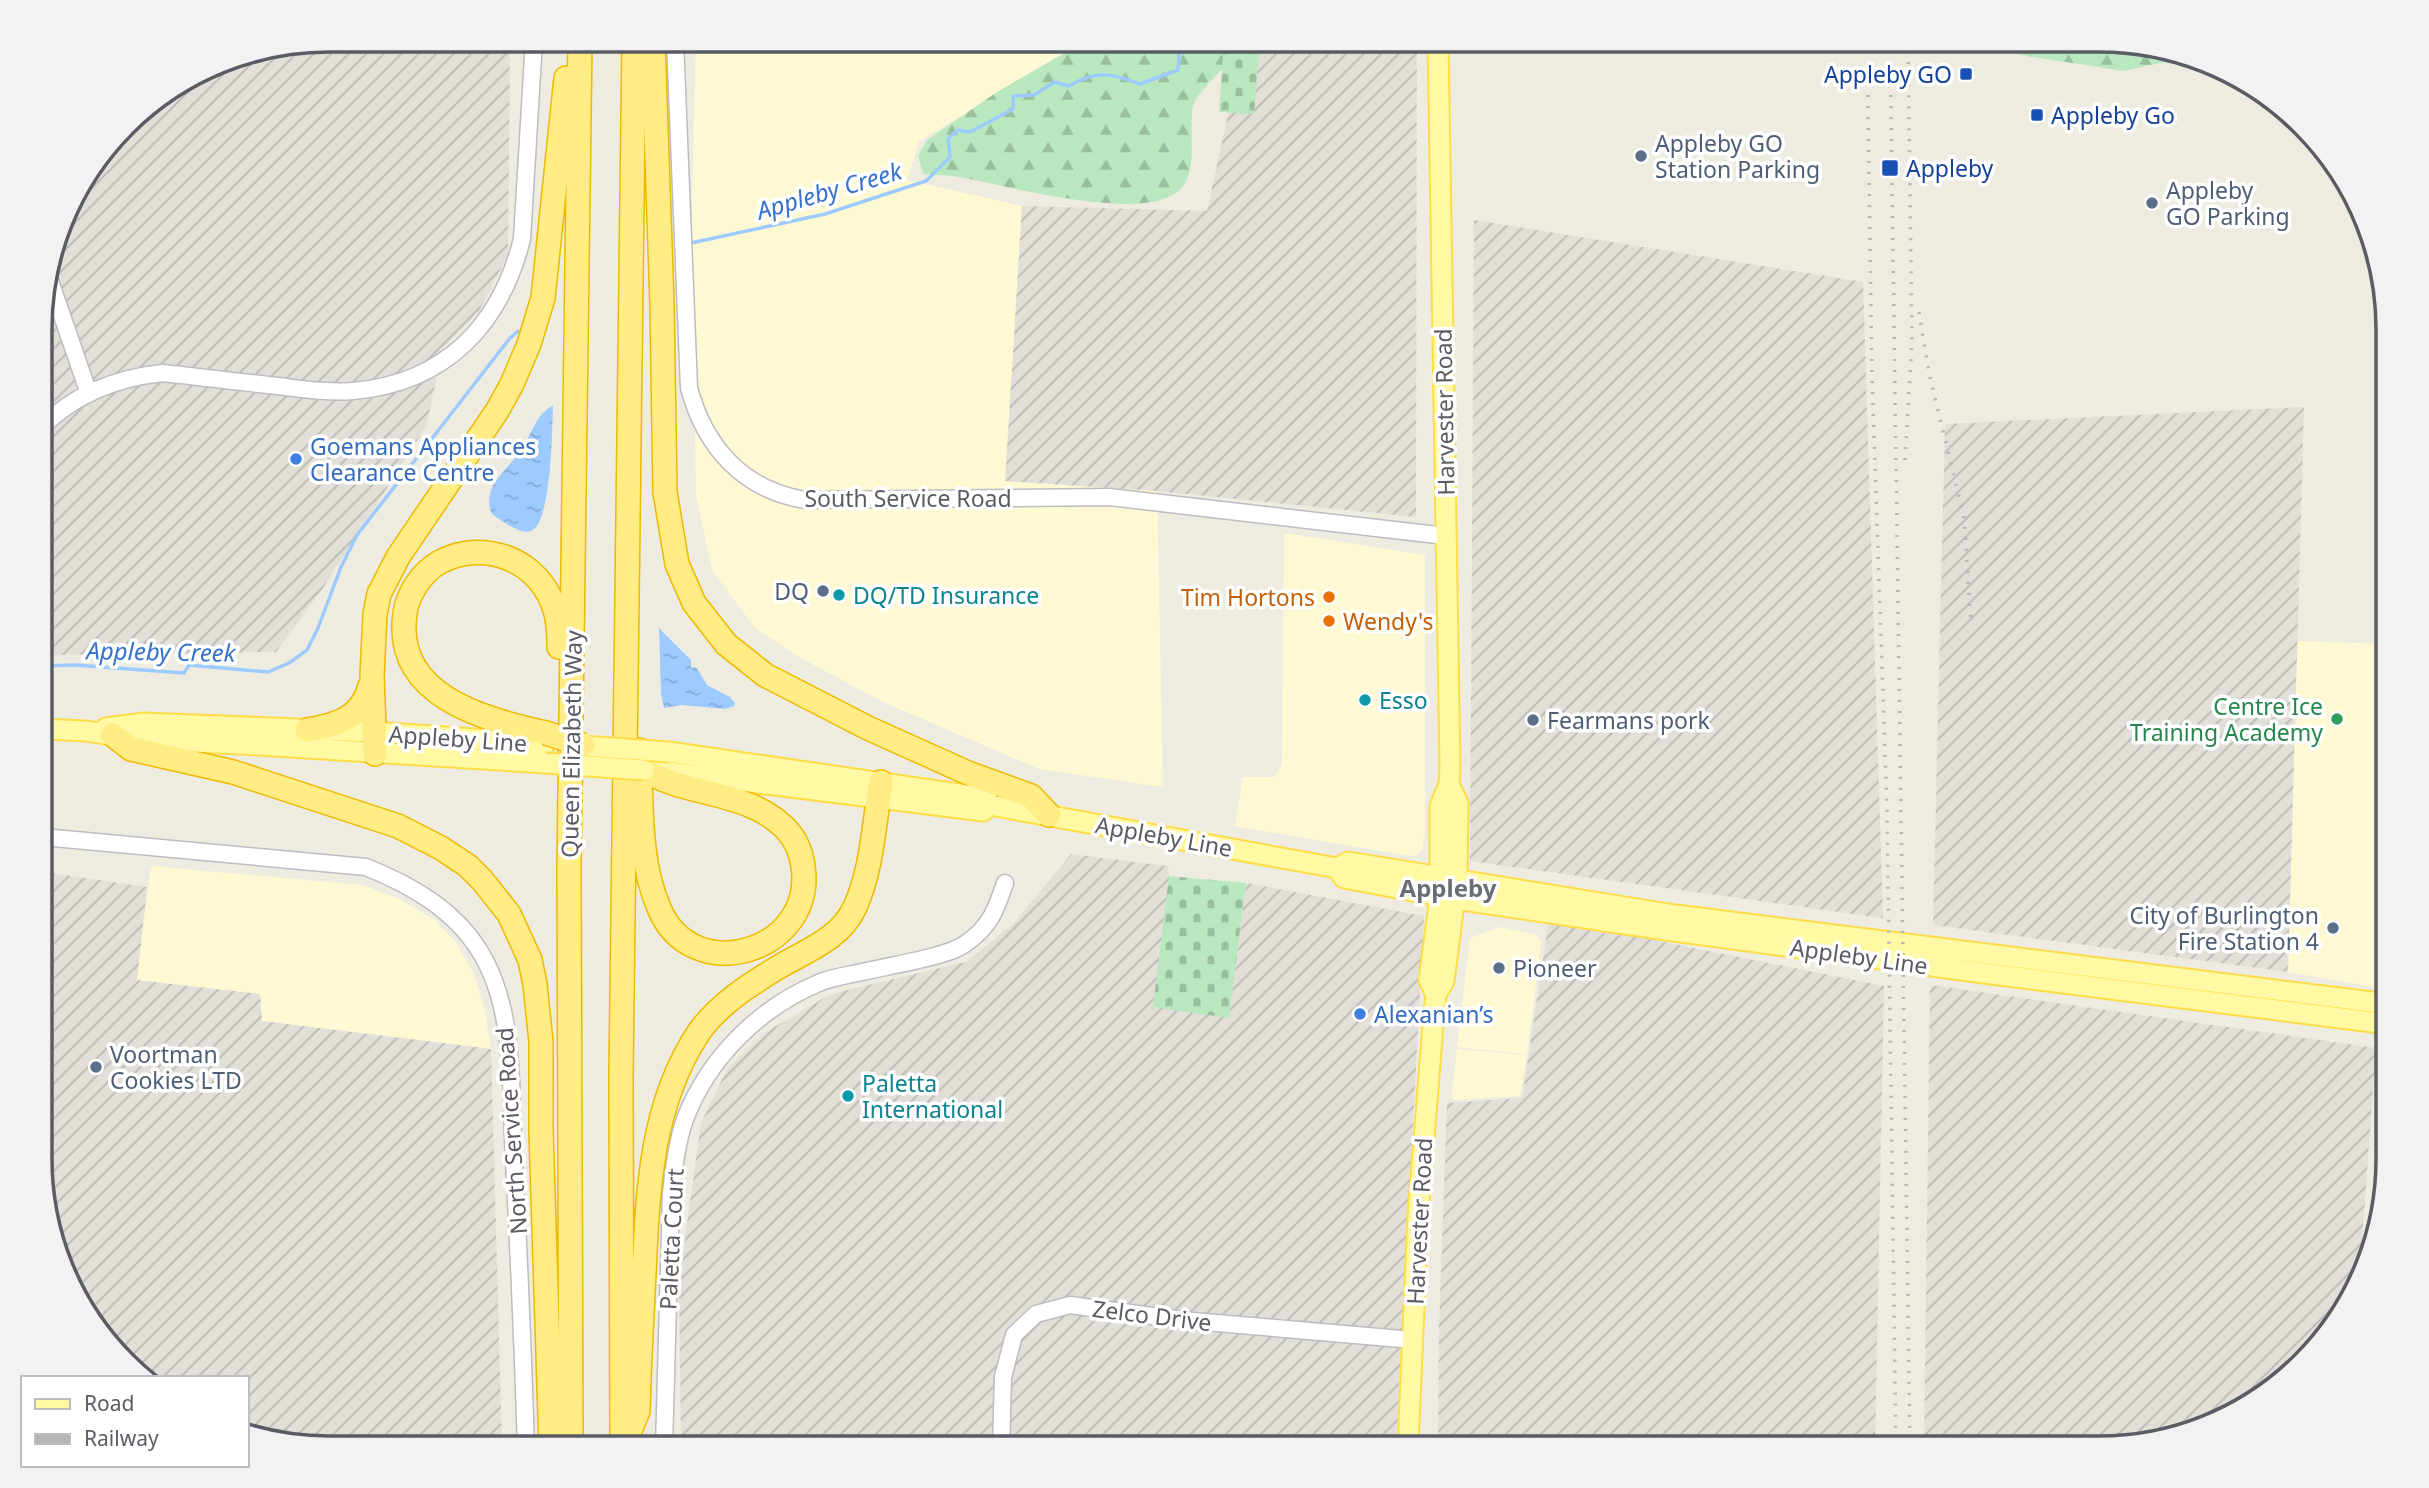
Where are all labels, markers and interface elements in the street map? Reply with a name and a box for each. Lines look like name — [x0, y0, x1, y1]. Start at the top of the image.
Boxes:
place label: Appleby GO — [1824, 58, 1952, 90]
marker: Appleby GO — [1958, 66, 1974, 82]
place label: Appleby Go — [2051, 99, 2175, 131]
marker: Appleby Go — [2029, 107, 2045, 123]
place label: Appleby GO Station Parking — [1655, 127, 1820, 185]
marker: Appleby GO Station Parking — [1633, 148, 1649, 164]
place label: Appleby — [1906, 152, 1994, 184]
water label: Appleby Creek — [751, 153, 906, 227]
marker: Appleby — [1880, 158, 1900, 178]
place label: Appleby GO Parking — [2166, 174, 2290, 232]
marker: Appleby GO Parking — [2144, 195, 2160, 211]
street label: Harvester Road — [1427, 328, 1461, 496]
place label: Goemans Appliances Clearance Centre — [310, 430, 536, 488]
marker: Goemans Appliances Clearance Centre — [288, 451, 304, 467]
street label: South Service Road — [804, 482, 1012, 514]
place label: DQ — [774, 575, 809, 607]
place label: DQ/TD Insurance — [853, 579, 1039, 611]
place label: Tim Hortons — [1181, 581, 1315, 613]
marker: DQ — [815, 583, 831, 599]
marker: DQ/TD Insurance — [831, 587, 847, 603]
marker: Tim Hortons — [1321, 589, 1337, 605]
place label: Wendy's — [1343, 605, 1433, 637]
marker: Wendy's — [1321, 613, 1337, 629]
street label: Queen Elizabeth Way — [553, 630, 589, 858]
water label: Appleby Creek — [84, 633, 237, 669]
place label: Esso — [1379, 684, 1428, 716]
place label: Centre Ice Training Academy — [2130, 690, 2323, 748]
marker: Esso — [1357, 692, 1373, 708]
place label: Fearmans pork — [1547, 704, 1710, 736]
marker: Centre Ice Training Academy — [2329, 711, 2345, 727]
marker: Fearmans pork — [1525, 712, 1541, 728]
street label: Appleby Line — [388, 717, 528, 759]
street label: Appleby Line — [1093, 808, 1235, 864]
district label: Appleby — [1400, 871, 1497, 904]
place label: City of Burlington Fire Station 4 — [2129, 899, 2319, 957]
marker: City of Burlington Fire Station 4 — [2325, 920, 2341, 936]
street label: Appleby Line — [1788, 931, 1930, 981]
place label: Pioneer — [1513, 952, 1597, 984]
marker: Pioneer — [1491, 960, 1507, 976]
place label: Alexanian’s — [1374, 998, 1494, 1030]
marker: Alexanian’s — [1352, 1006, 1368, 1022]
street label: North Service Road — [488, 1026, 534, 1236]
place label: Voortman Cookies LTD — [110, 1038, 242, 1096]
marker: Voortman Cookies LTD — [88, 1059, 104, 1075]
place label: Paletta International — [862, 1067, 1003, 1125]
marker: Paletta International — [840, 1088, 856, 1104]
street label: Harvester Road — [1399, 1137, 1439, 1305]
street label: Paletta Court — [651, 1167, 691, 1311]
street label: Zelco Drive — [1091, 1292, 1213, 1338]
legend — [21, 1376, 248, 1467]
text: Road — [84, 1389, 134, 1417]
text: Railway — [84, 1424, 159, 1452]

